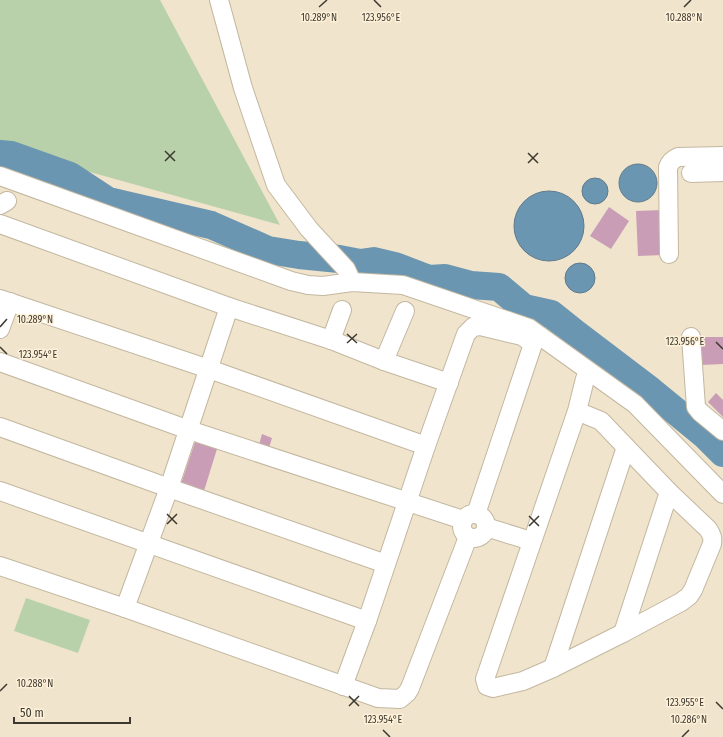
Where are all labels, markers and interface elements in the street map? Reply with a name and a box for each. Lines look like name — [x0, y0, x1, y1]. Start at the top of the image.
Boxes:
text: 10.289°N — [301, 12, 337, 24]
text: 123.956°E — [362, 12, 400, 24]
text: 10.288°N — [666, 12, 702, 24]
text: 10.289°N — [17, 314, 53, 326]
text: 123.956°E — [666, 336, 704, 348]
text: 123.954°E — [19, 349, 57, 361]
text: 10.288°N — [17, 678, 53, 690]
text: 123.955°E — [666, 697, 704, 709]
scale bar — [14, 699, 130, 725]
text: 50 m — [20, 706, 44, 720]
text: 123.954°E — [364, 714, 402, 726]
text: 10.286°N — [671, 714, 707, 726]

